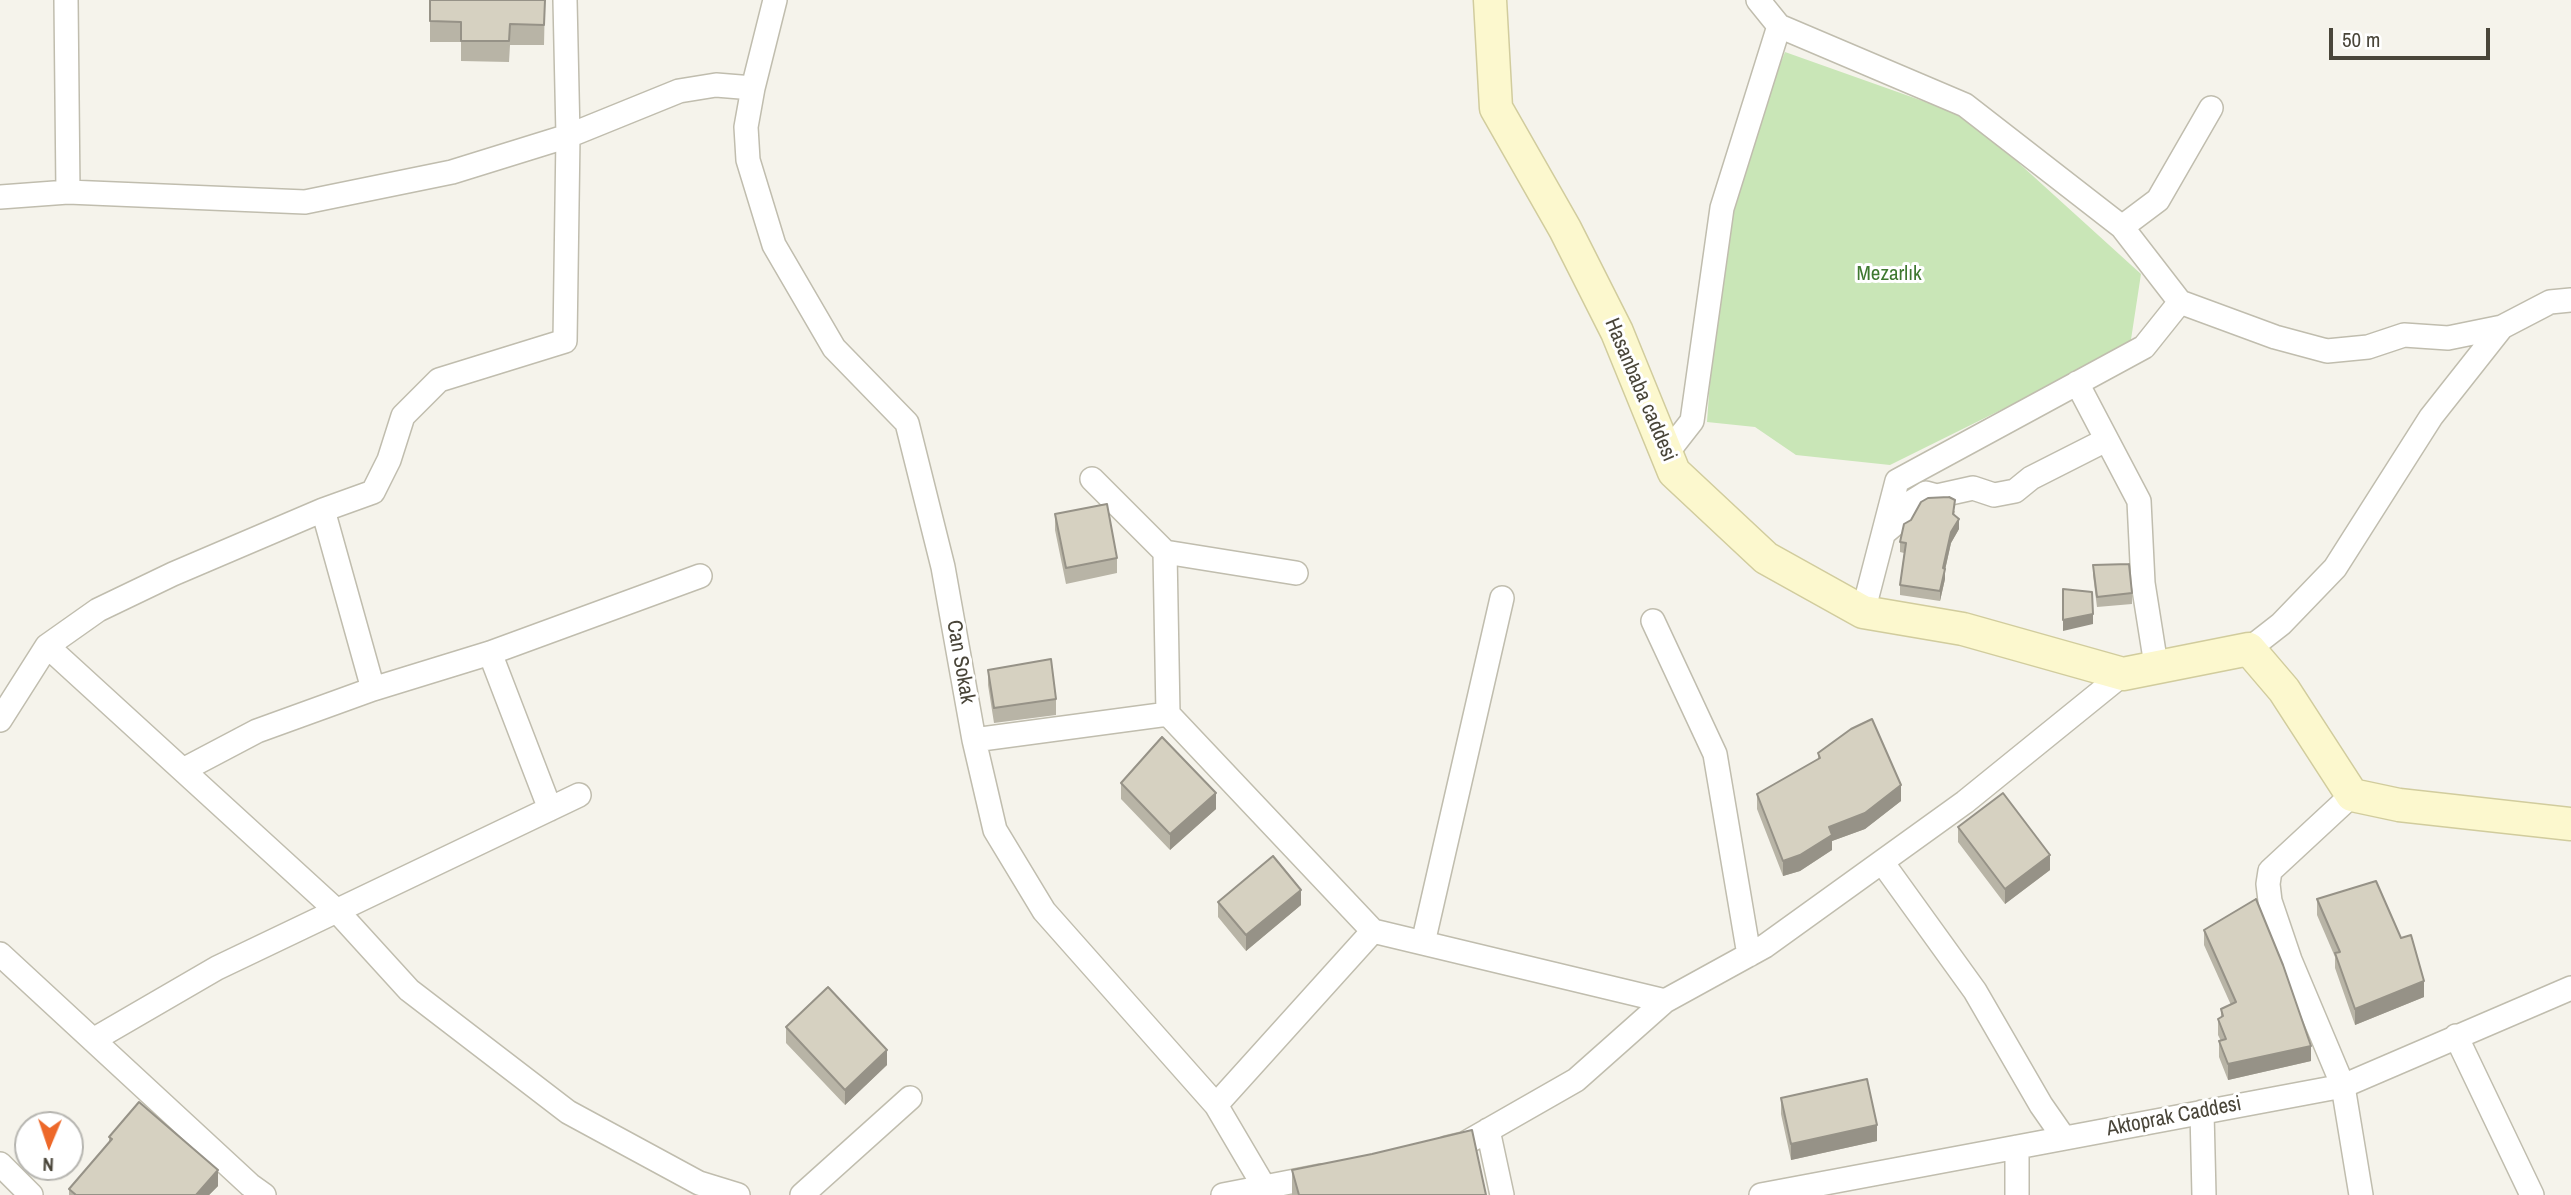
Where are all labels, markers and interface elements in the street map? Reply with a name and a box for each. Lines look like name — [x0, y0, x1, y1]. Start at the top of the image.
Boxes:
scale bar — [2333, 14, 2494, 58]
text: 50 m — [2342, 25, 2380, 54]
park label: Mezarlık — [1856, 261, 1922, 287]
street label: Hasanbaba caddesi — [1598, 315, 1682, 465]
street label: Can Sokak — [940, 618, 980, 706]
street label: Aktoprak Caddesi — [2104, 1092, 2244, 1142]
north arrow — [14, 1111, 84, 1181]
text: N — [42, 1152, 54, 1178]

